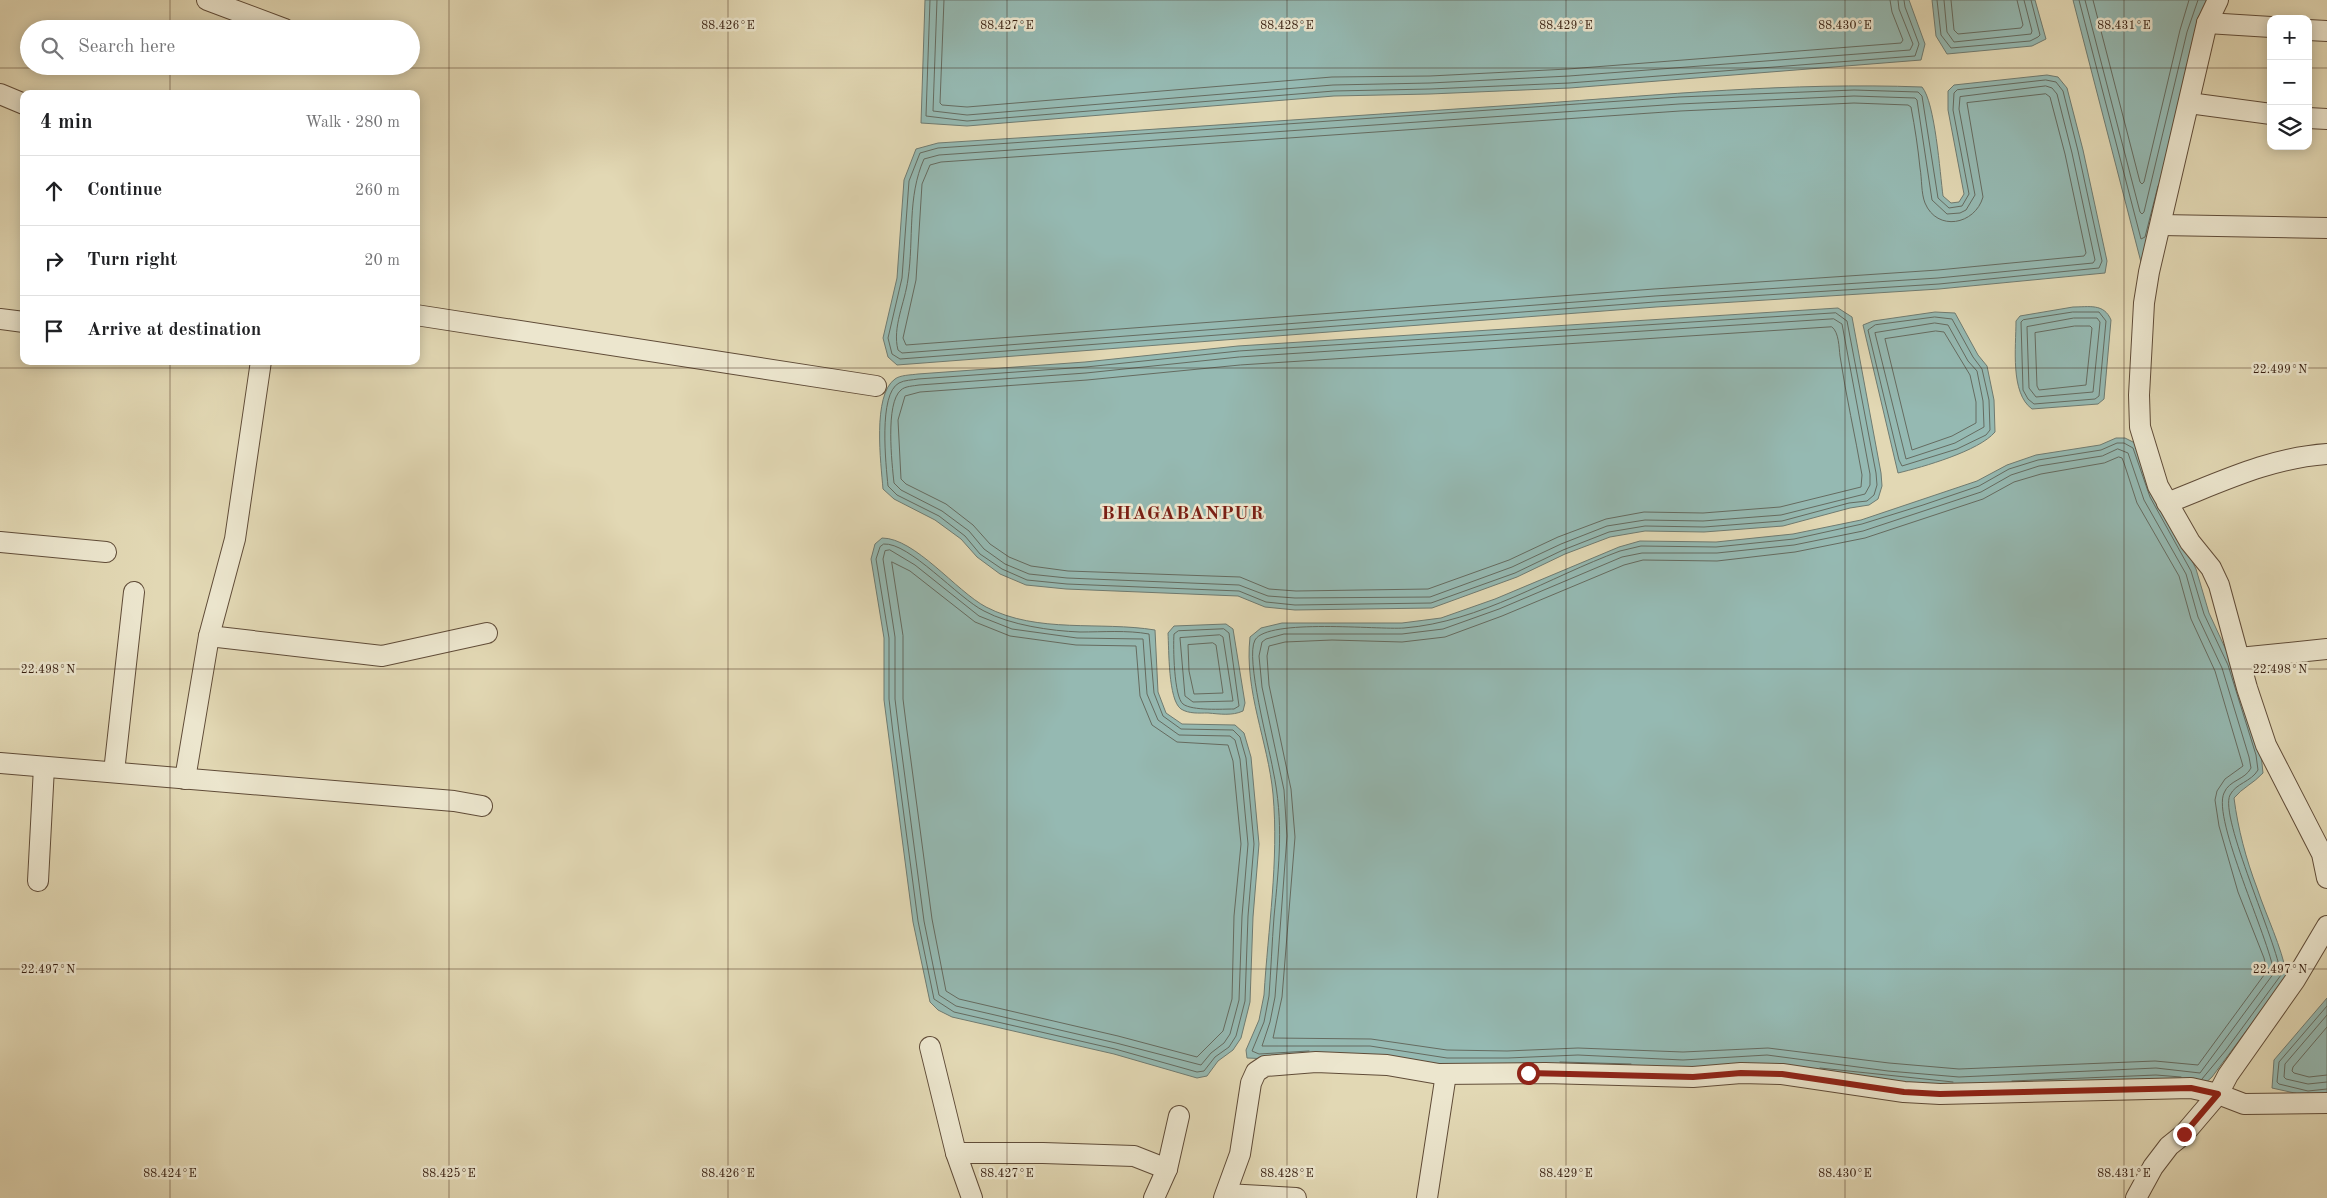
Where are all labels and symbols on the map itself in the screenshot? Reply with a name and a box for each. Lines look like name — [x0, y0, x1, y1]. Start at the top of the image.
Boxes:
text: 88.426°E — [701, 20, 755, 32]
text: 88.427°E — [980, 20, 1034, 32]
text: 88.428°E — [1260, 20, 1314, 32]
text: 88.429°E — [1539, 20, 1593, 32]
text: 88.430°E — [1818, 20, 1872, 32]
text: 88.431°E — [2097, 20, 2151, 32]
text: 22.499°N — [2253, 364, 2307, 376]
district label: BHAGABANPUR — [1101, 505, 1265, 524]
text: 22.498°N — [21, 664, 75, 676]
text: 22.498°N — [2253, 664, 2307, 676]
text: 22.497°N — [21, 964, 75, 976]
text: 22.497°N — [2253, 964, 2307, 976]
route start — [1517, 1062, 1540, 1085]
route end — [2173, 1123, 2196, 1146]
text: 88.425°E — [422, 1167, 476, 1180]
text: 88.424°E — [143, 1168, 197, 1180]
text: 88.426°E — [701, 1168, 755, 1180]
text: 88.427°E — [980, 1168, 1034, 1180]
text: 88.428°E — [1260, 1168, 1314, 1180]
text: 88.429°E — [1539, 1168, 1593, 1180]
text: 88.430°E — [1818, 1168, 1872, 1180]
text: 88.431°E — [2097, 1168, 2151, 1180]

